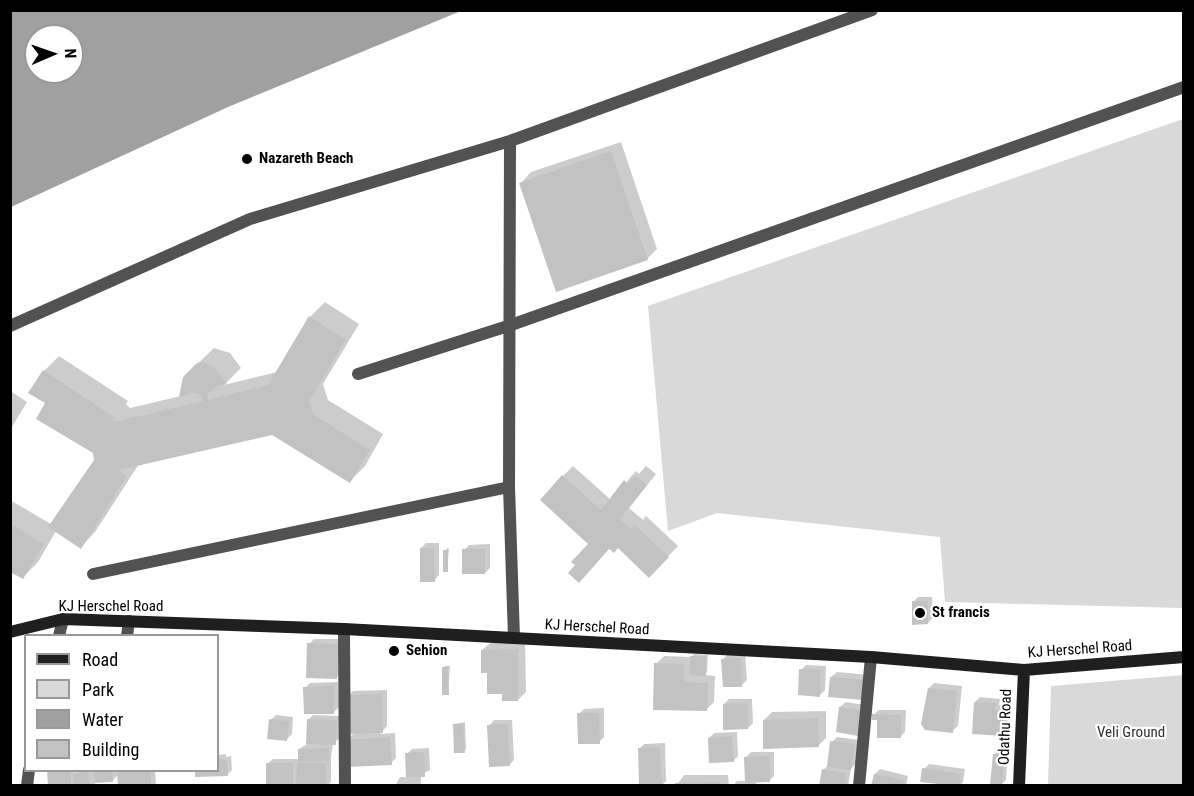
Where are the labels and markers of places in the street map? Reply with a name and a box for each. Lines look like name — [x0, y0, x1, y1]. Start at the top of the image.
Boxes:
place label: Nazareth Beach — [259, 150, 353, 168]
marker: Nazareth Beach — [240, 152, 254, 166]
place label: St francis — [932, 604, 990, 622]
marker: St francis — [913, 606, 927, 620]
place label: Sehion — [406, 642, 447, 660]
marker: Sehion — [387, 644, 401, 658]

